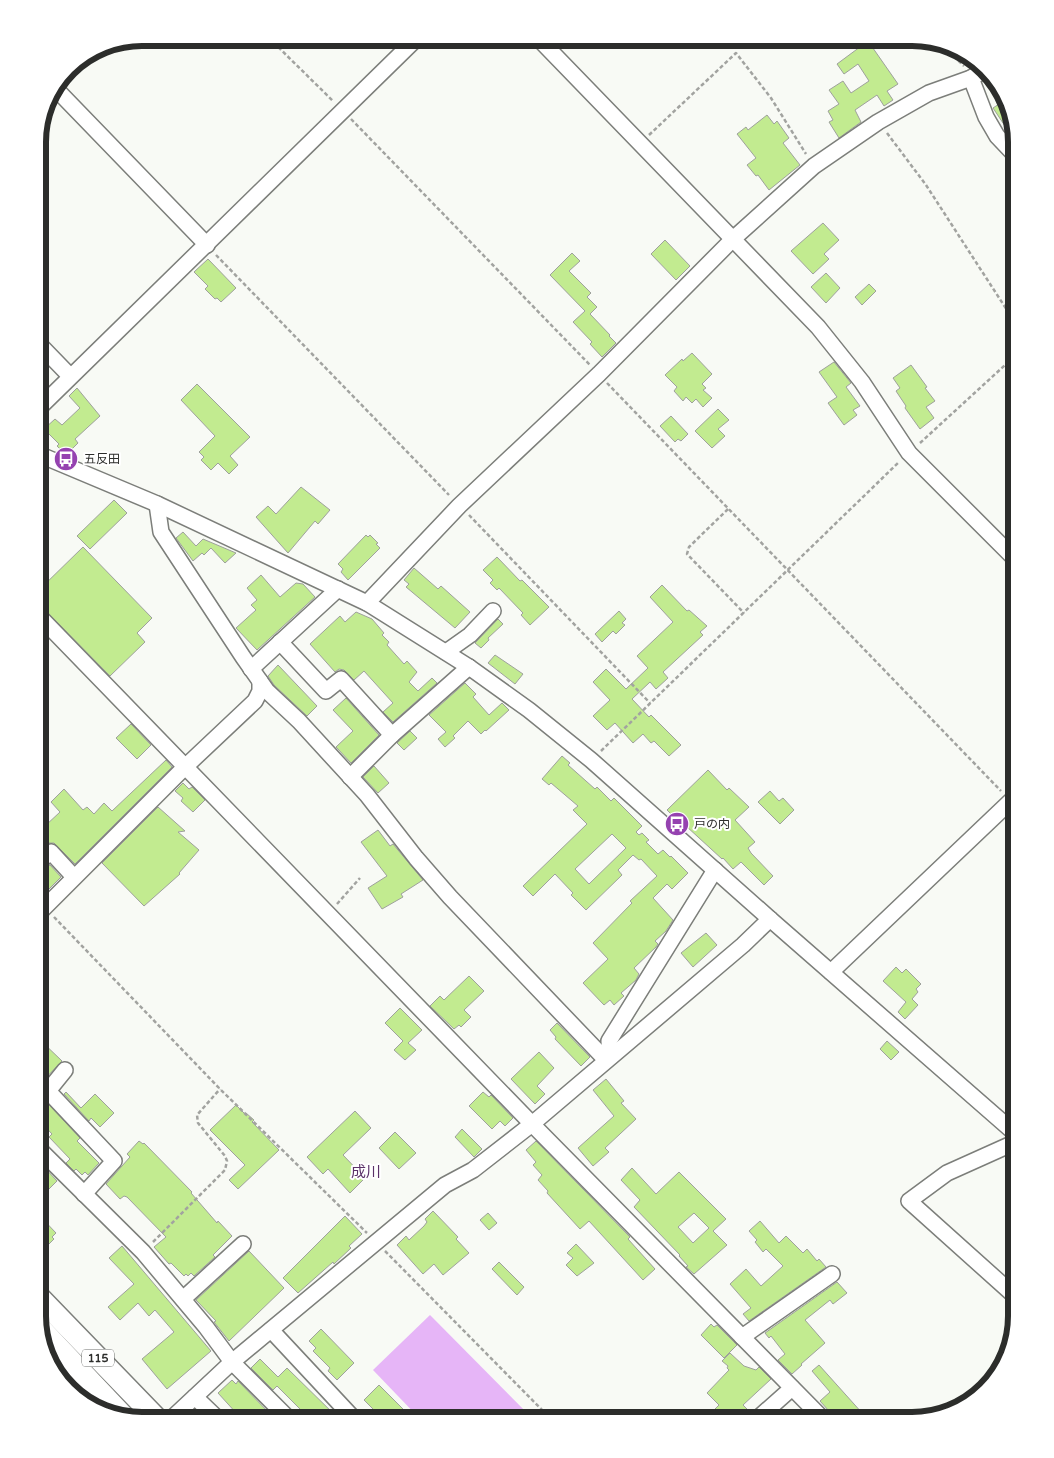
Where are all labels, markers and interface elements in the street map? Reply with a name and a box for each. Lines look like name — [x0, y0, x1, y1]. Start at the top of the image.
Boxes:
bus stop icon: 五反田 — [53, 446, 79, 472]
place label: 五反田 — [84, 452, 120, 466]
bus stop icon: 戸の内 — [664, 811, 690, 837]
place label: 戸の内 — [694, 817, 730, 831]
district label: 成川 — [351, 1163, 381, 1181]
road number: 115 — [82, 1350, 114, 1366]

